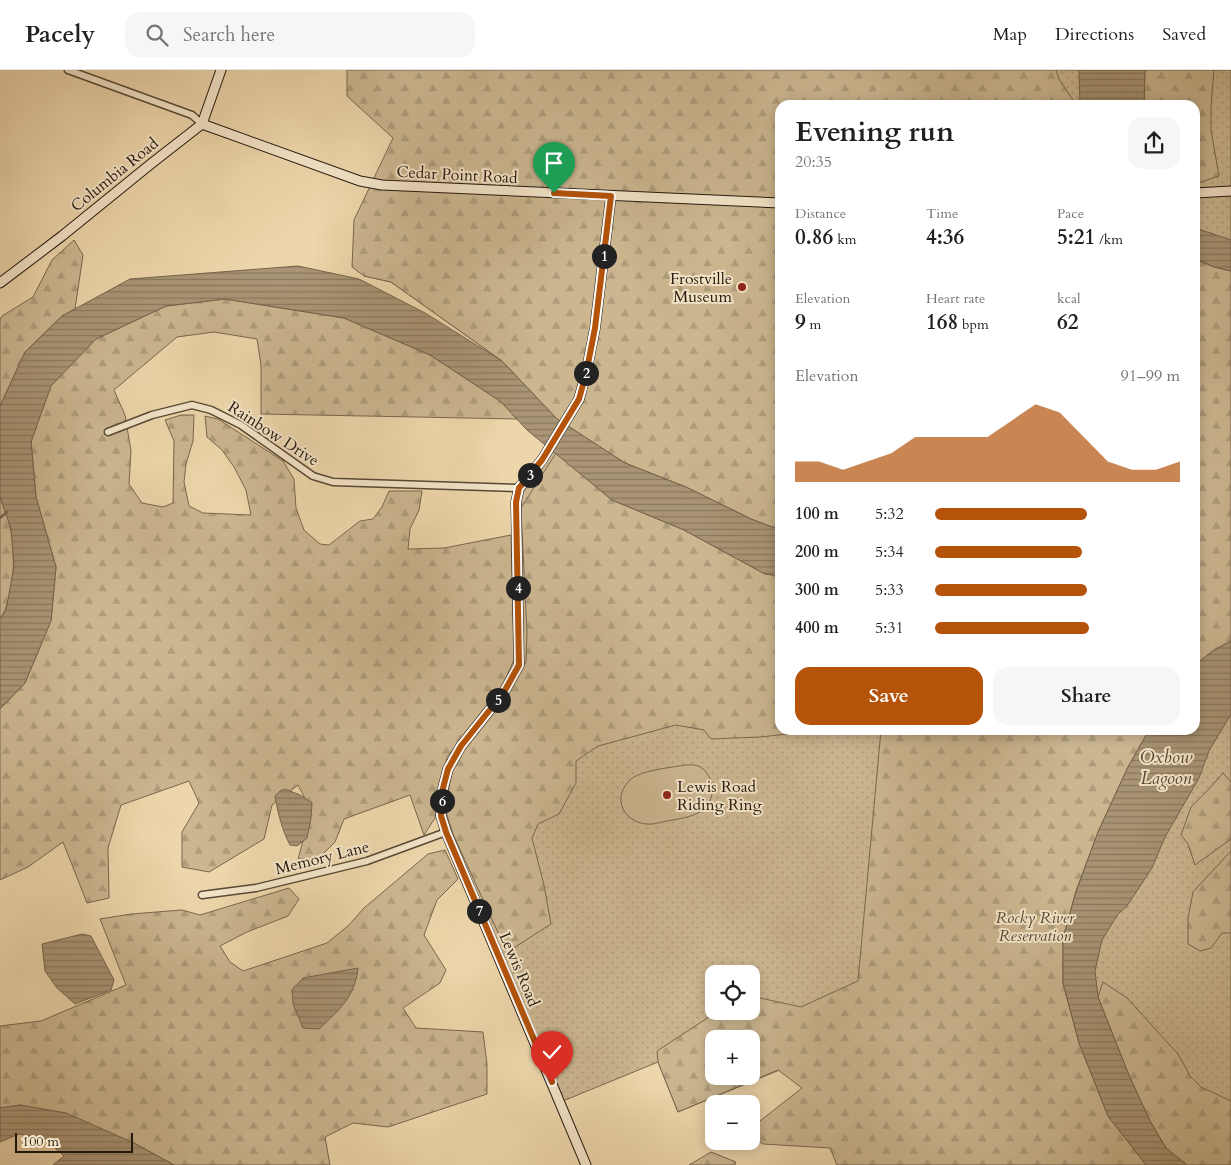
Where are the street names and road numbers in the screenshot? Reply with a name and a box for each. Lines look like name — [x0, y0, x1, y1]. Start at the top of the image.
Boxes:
street label: Columbia Road — [66, 132, 163, 217]
street label: Cedar Point Road — [396, 161, 519, 189]
street label: Rainbow Drive — [224, 396, 323, 472]
street label: Memory Lane — [273, 836, 372, 880]
street label: Lewis Road — [494, 929, 545, 1011]

